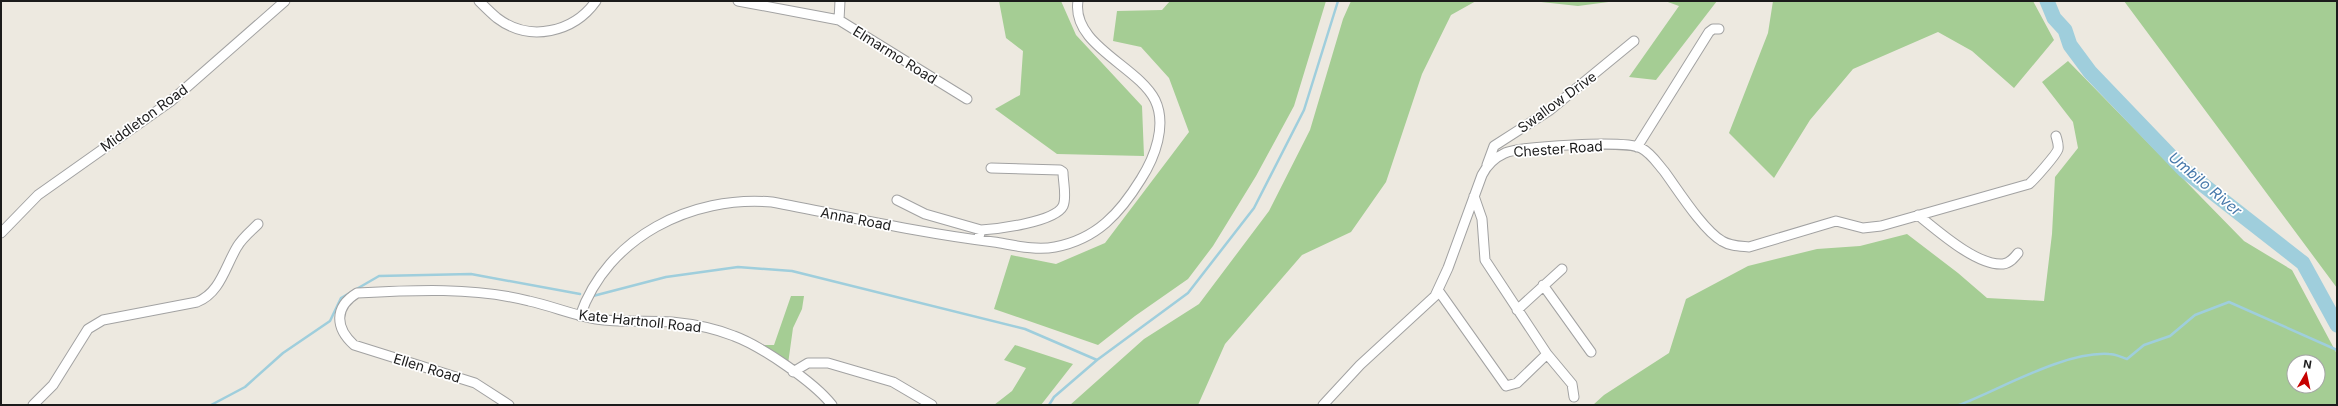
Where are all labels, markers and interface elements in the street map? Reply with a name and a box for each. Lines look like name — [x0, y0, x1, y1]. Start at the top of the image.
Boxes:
street label: Elmarmo Road — [850, 22, 940, 87]
street label: Swallow Drive — [1514, 67, 1599, 136]
street label: Middleton Road — [97, 80, 191, 155]
street label: Chester Road — [1513, 137, 1603, 160]
water label: Umbilo River — [2165, 148, 2246, 220]
street label: Anna Road — [819, 203, 893, 234]
street label: Kate Hartnoll Road — [578, 306, 702, 335]
street label: Ellen Road — [392, 349, 463, 386]
north arrow — [2286, 354, 2326, 394]
text: N — [2302, 357, 2313, 372]

